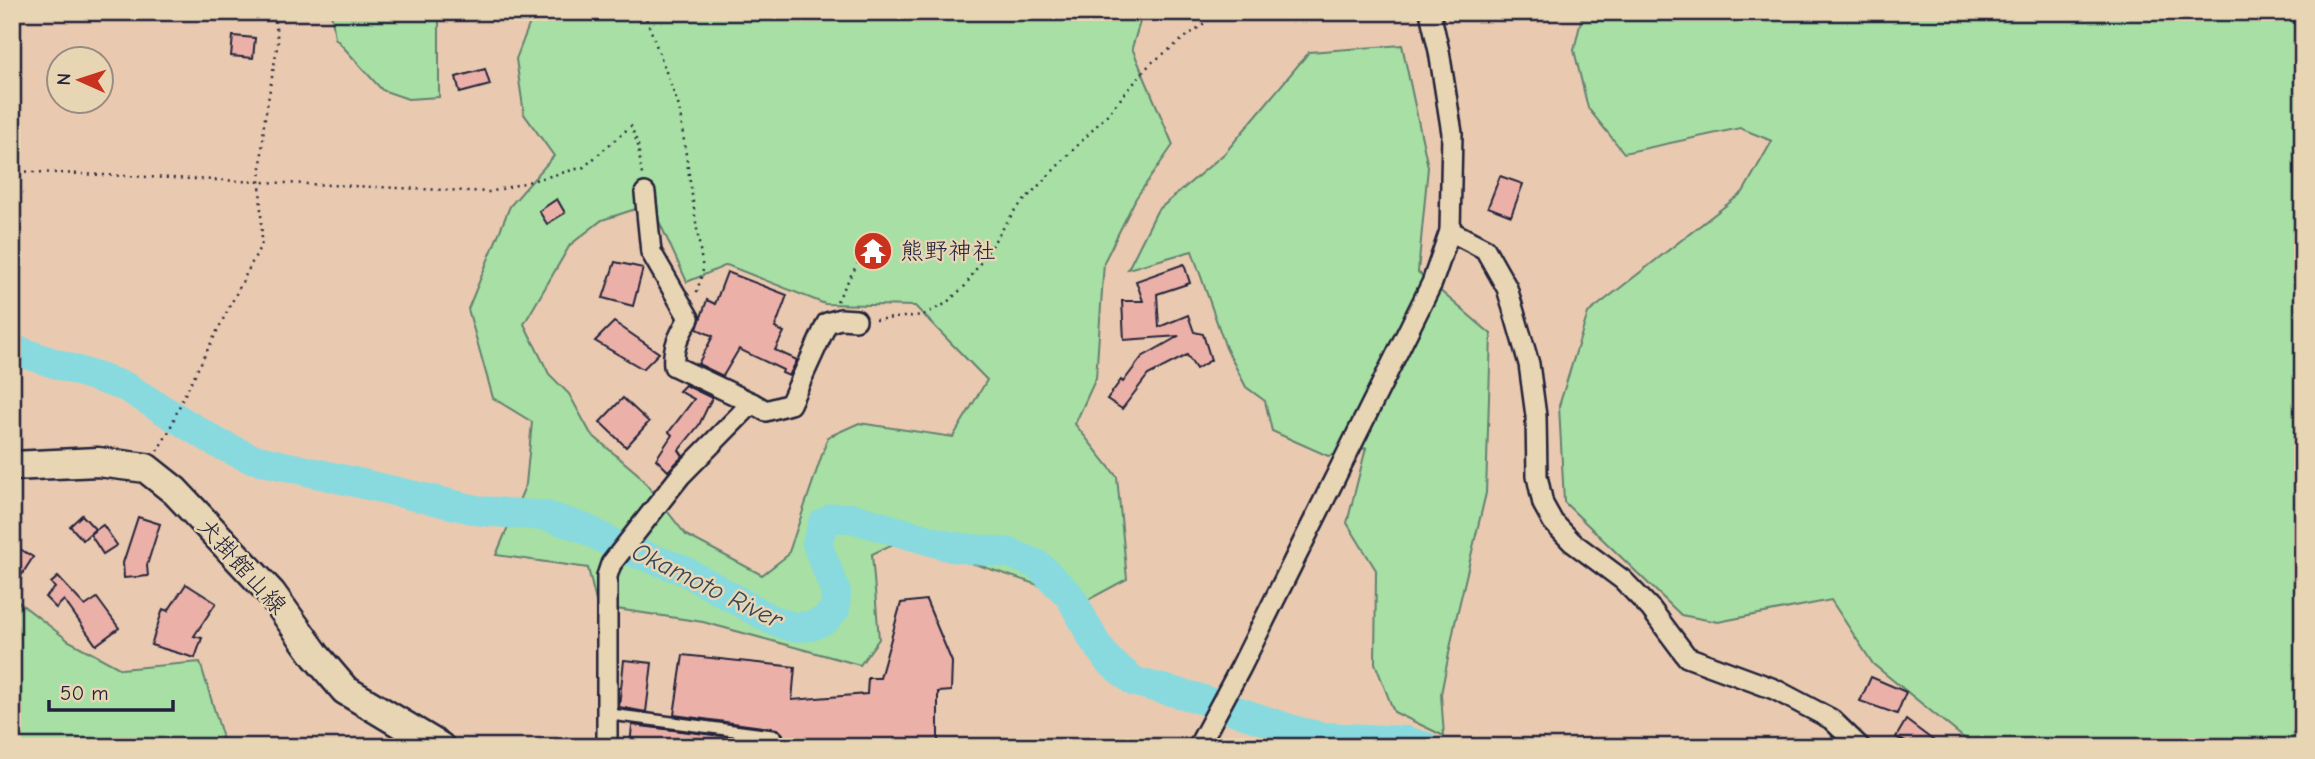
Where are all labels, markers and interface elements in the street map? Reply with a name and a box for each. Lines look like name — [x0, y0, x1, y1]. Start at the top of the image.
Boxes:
north arrow — [46, 46, 116, 116]
text: N — [53, 72, 75, 86]
temple icon: 熊野神社 — [852, 230, 894, 272]
place label: 熊野神社 — [900, 237, 996, 265]
street label: 犬掛館山線 — [191, 512, 293, 620]
water label: Okamoto River — [627, 537, 789, 636]
scale bar — [49, 668, 173, 712]
text: 50 m — [60, 681, 109, 705]

